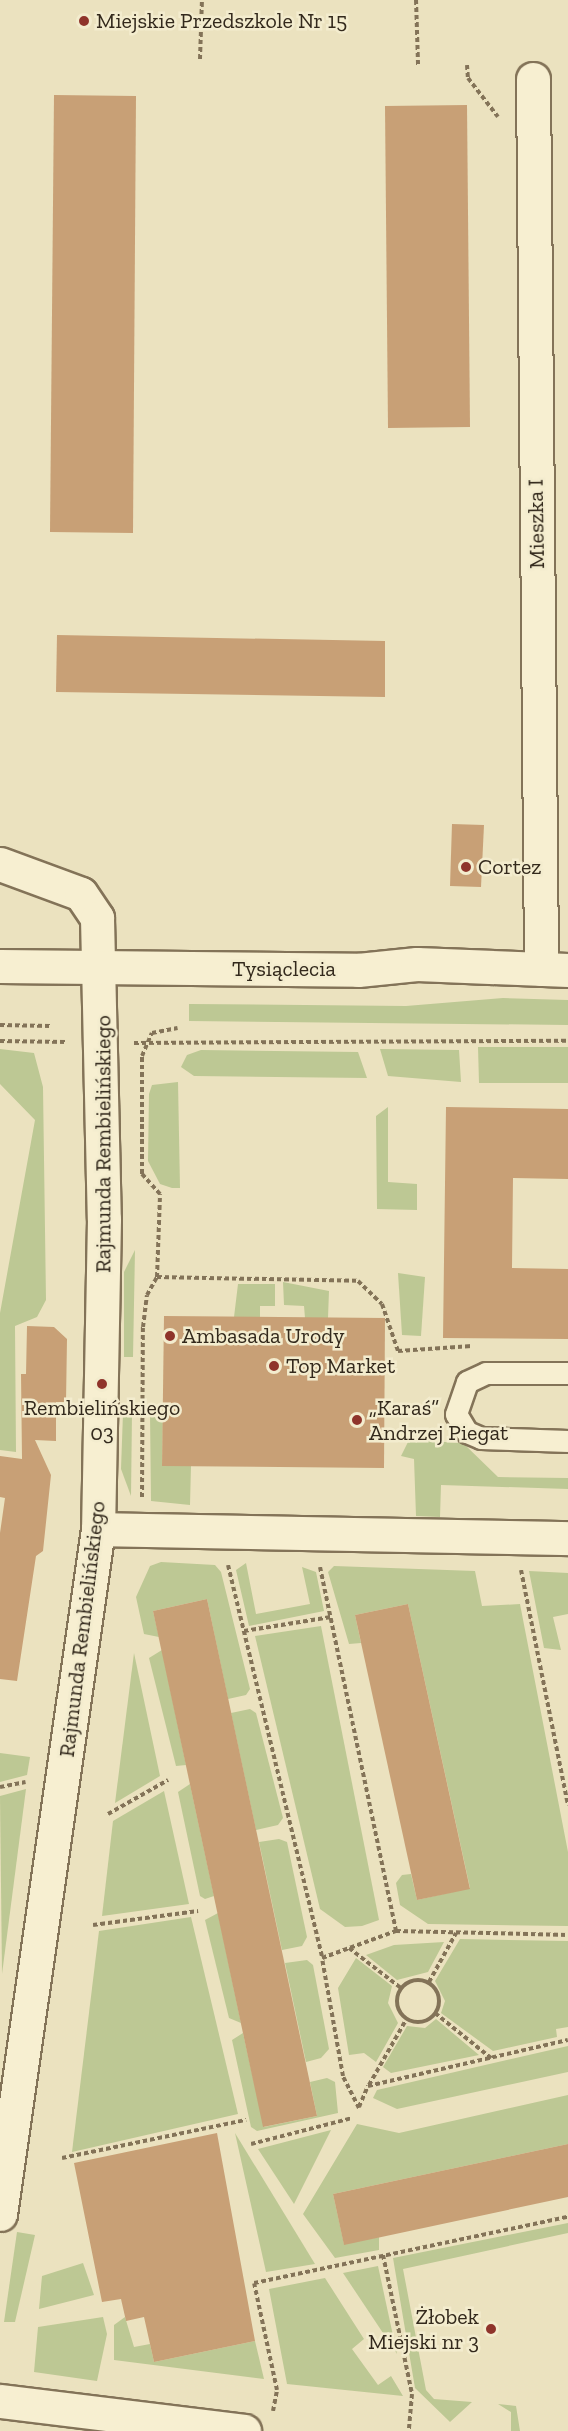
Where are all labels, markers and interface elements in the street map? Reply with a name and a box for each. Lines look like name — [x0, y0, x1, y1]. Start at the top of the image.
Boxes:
place label: Miejskie Przedszkole Nr 15 — [96, 8, 348, 34]
marker: Miejskie Przedszkole Nr 15 — [77, 14, 91, 28]
street label: Mieszka I — [522, 479, 550, 569]
place label: Cortez — [478, 854, 541, 880]
marker: Cortez — [459, 860, 473, 874]
street label: Tysiąclecia — [232, 956, 336, 982]
street label: Rajmunda Rembielińskiego — [90, 1015, 116, 1273]
place label: Ambasada Urody — [182, 1323, 344, 1349]
marker: Ambasada Urody — [163, 1329, 177, 1343]
place label: Top Market — [286, 1353, 395, 1379]
marker: Top Market — [267, 1359, 281, 1373]
marker: Rembielińskiego 03 — [95, 1377, 109, 1391]
place label: Rembielińskiego 03 — [24, 1394, 180, 1446]
place label: „Karaś” Andrzej Piegat — [369, 1394, 508, 1446]
marker: „Karaś” Andrzej Piegat — [350, 1413, 364, 1427]
street label: Rajmunda Rembielińskiego — [53, 1499, 111, 1759]
place label: Żłobek Miejski nr 3 — [368, 2303, 479, 2354]
marker: Żłobek Miejski nr 3 — [484, 2322, 498, 2336]

